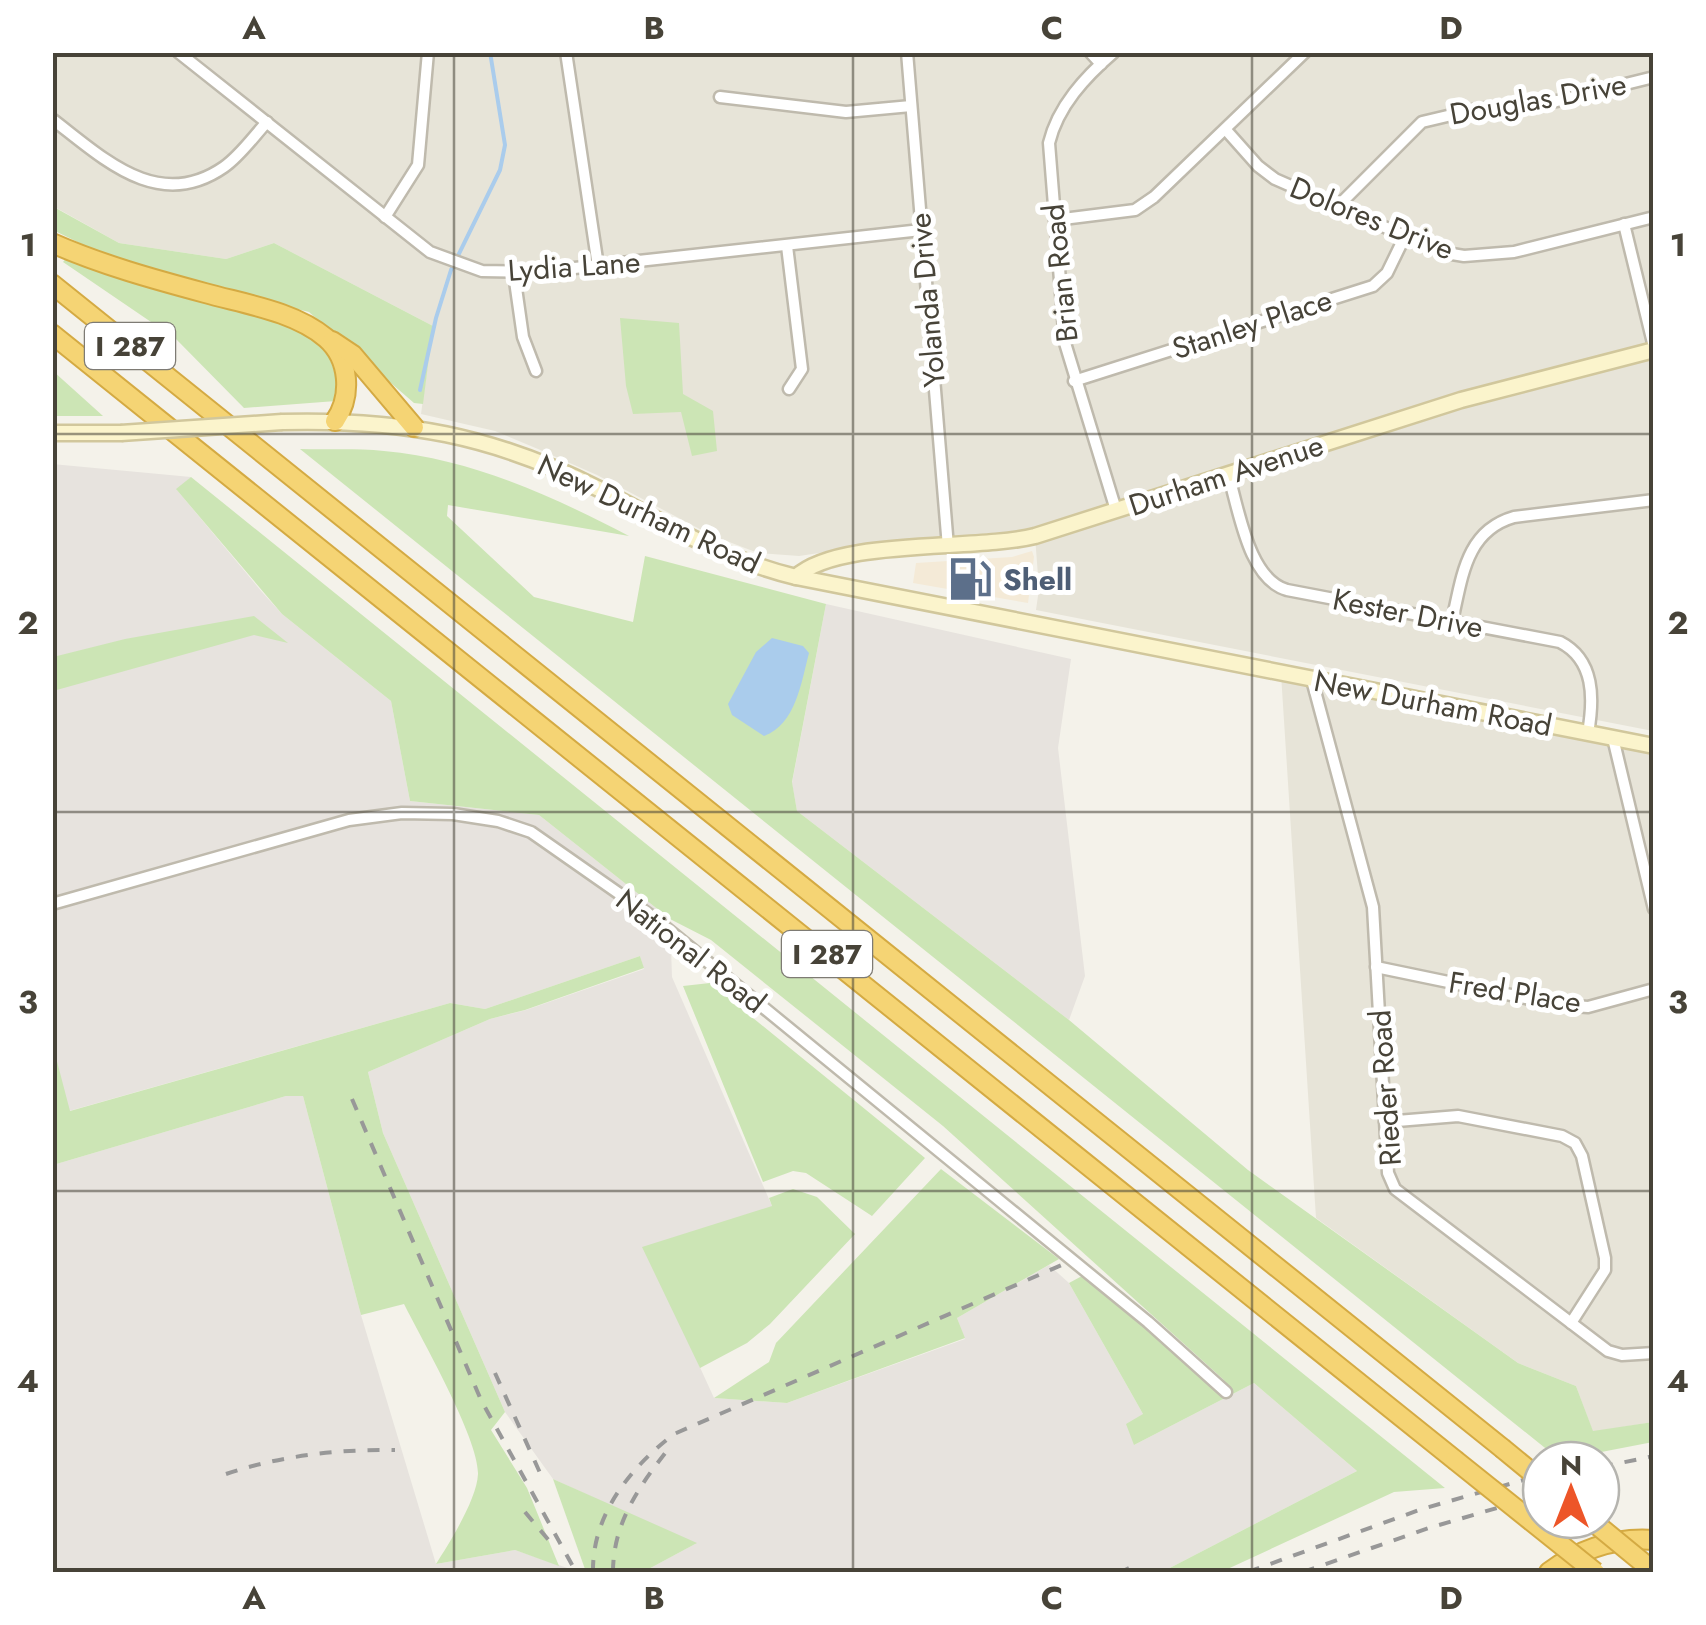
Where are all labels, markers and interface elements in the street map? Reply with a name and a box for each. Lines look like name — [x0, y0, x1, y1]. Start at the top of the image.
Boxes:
text: A — [241, 5, 266, 51]
text: B — [643, 5, 665, 51]
text: C — [1041, 5, 1063, 51]
text: D — [1439, 5, 1463, 51]
street label: Douglas Drive — [1446, 62, 1630, 136]
street label: Dolores Drive — [1284, 166, 1460, 270]
street label: Brian Road — [1031, 202, 1089, 344]
street label: Yolanda Drive — [898, 211, 956, 389]
text: 1 — [20, 222, 36, 268]
text: 1 — [1670, 222, 1686, 268]
street label: Lydia Lane — [506, 240, 642, 292]
street label: Stanley Place — [1167, 278, 1337, 370]
road number: I 287 — [85, 323, 175, 369]
street label: Durham Avenue — [1123, 423, 1329, 527]
street label: New Durham Road — [531, 444, 767, 584]
fuel station icon: Shell — [946, 555, 994, 603]
place label: Shell — [1003, 558, 1072, 601]
street label: Kester Drive — [1329, 577, 1487, 649]
text: 2 — [18, 600, 39, 646]
text: 2 — [1668, 600, 1689, 646]
street label: New Durham Road — [1310, 659, 1556, 747]
street label: National Road — [607, 879, 775, 1023]
road number: I 287 — [782, 931, 872, 977]
street label: Fred Place — [1446, 960, 1584, 1024]
text: 3 — [18, 979, 38, 1025]
text: 3 — [1668, 979, 1688, 1025]
street label: Rieder Road — [1358, 1008, 1412, 1168]
text: 4 — [17, 1358, 39, 1404]
text: 4 — [1667, 1358, 1689, 1404]
north arrow — [1521, 1440, 1621, 1540]
text: N — [1560, 1445, 1582, 1486]
text: A — [241, 1575, 266, 1621]
text: B — [643, 1575, 665, 1621]
text: C — [1041, 1575, 1063, 1621]
text: D — [1439, 1575, 1463, 1621]

